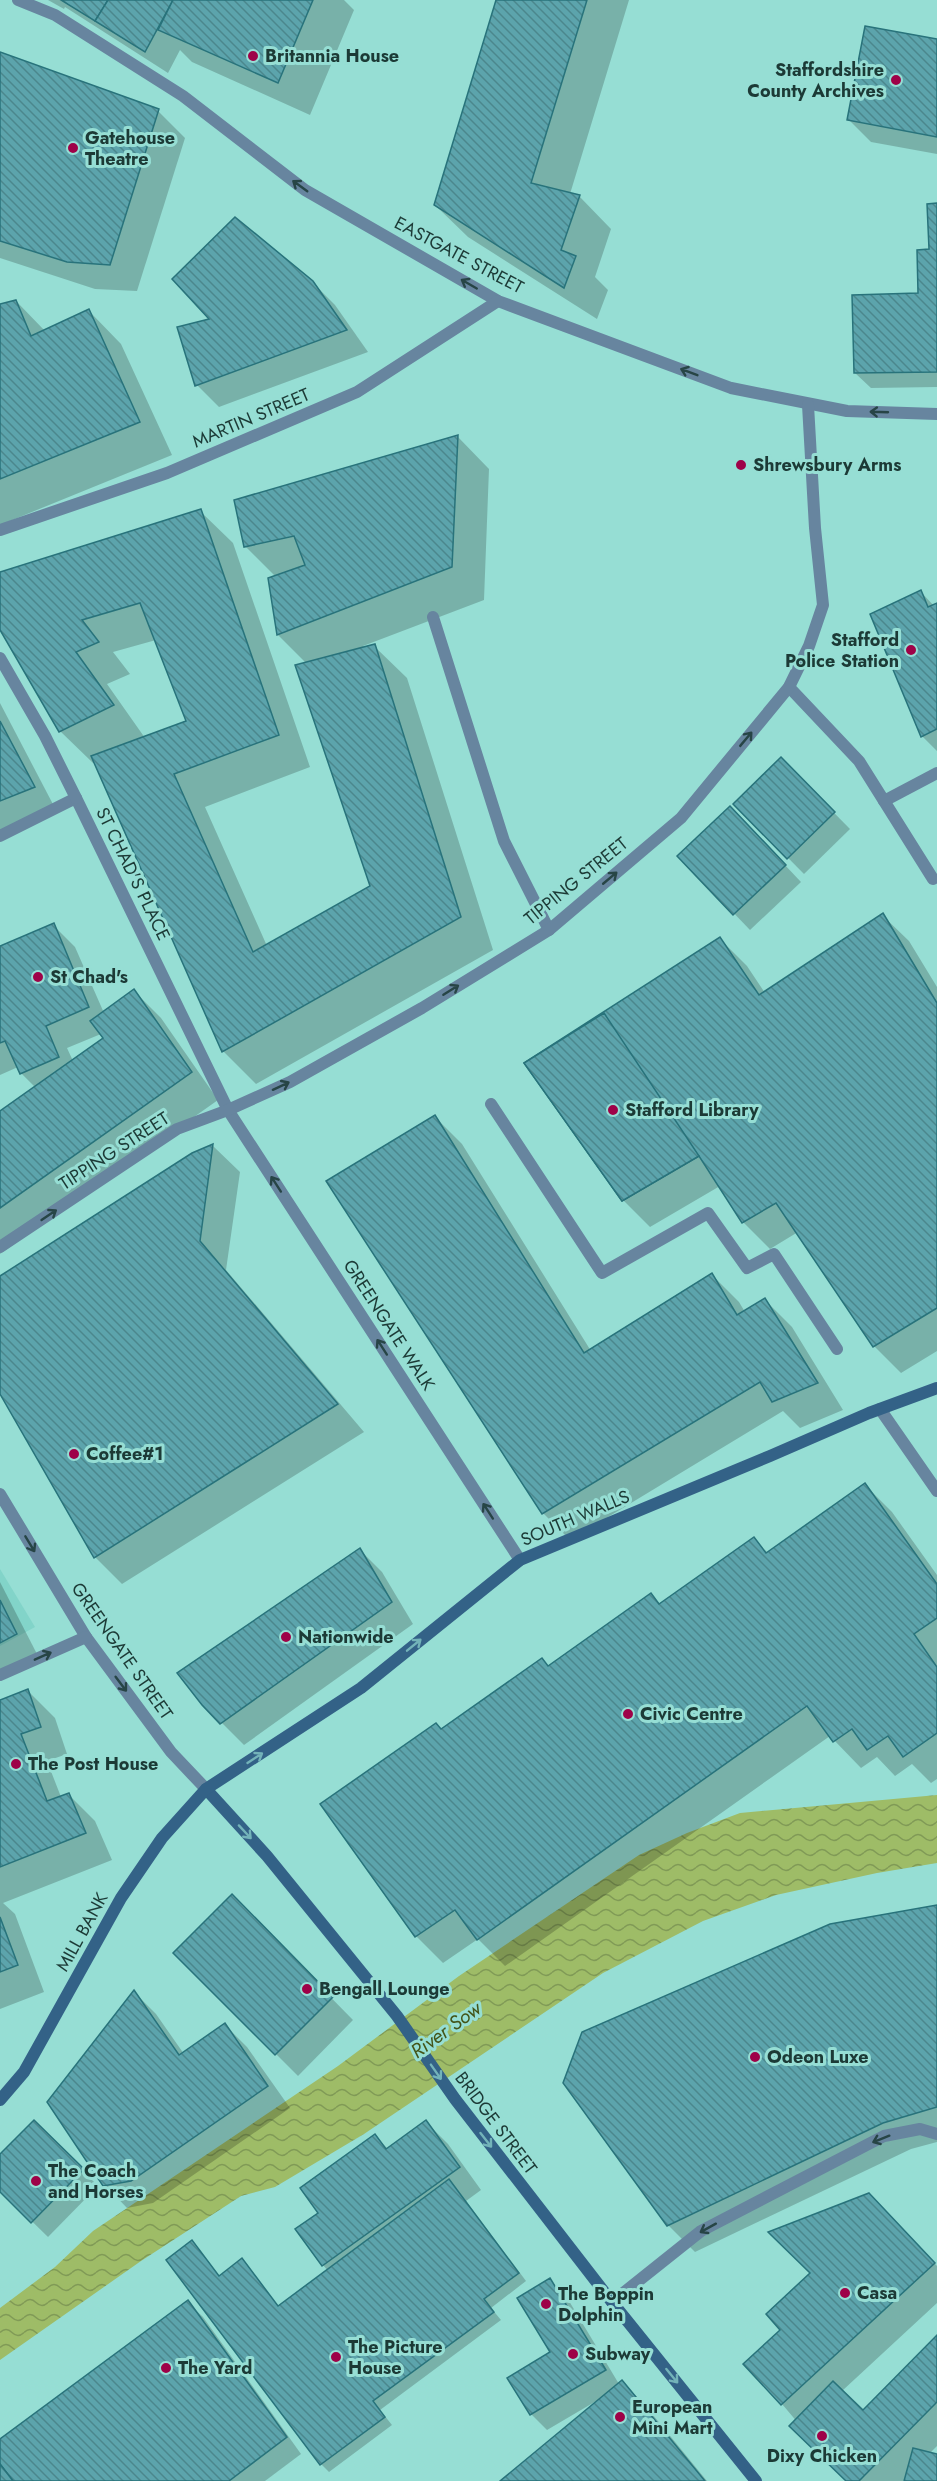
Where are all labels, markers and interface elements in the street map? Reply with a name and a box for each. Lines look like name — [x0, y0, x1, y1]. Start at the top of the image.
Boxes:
place label: Britannia House — [265, 43, 399, 69]
marker: Britannia House — [246, 49, 260, 63]
place label: Staffordshire County Archives — [747, 57, 884, 104]
marker: Staffordshire County Archives — [889, 73, 903, 87]
place label: Gatehouse Theatre — [85, 125, 175, 172]
marker: Gatehouse Theatre — [66, 141, 80, 155]
one-way arrow — [293, 180, 309, 193]
street label: EASTGATE STREET — [390, 210, 529, 300]
one-way arrow — [461, 278, 478, 290]
one-way arrow — [680, 366, 699, 377]
street label: MARTIN STREET — [188, 381, 314, 454]
one-way arrow — [869, 406, 889, 418]
place label: Shrewsbury Arms — [753, 452, 901, 478]
marker: Shrewsbury Arms — [734, 458, 748, 472]
place label: Stafford Police Station — [785, 627, 899, 674]
marker: Stafford Police Station — [904, 643, 918, 657]
one-way arrow — [739, 731, 752, 747]
street label: ST CHAD'S PLACE — [89, 803, 177, 945]
street label: TIPPING STREET — [519, 831, 634, 931]
one-way arrow — [602, 871, 618, 884]
place label: St Chad's — [50, 964, 128, 990]
marker: St Chad's — [31, 970, 45, 984]
one-way arrow — [442, 983, 459, 995]
one-way arrow — [272, 1079, 290, 1091]
place label: Stafford Library — [625, 1097, 759, 1123]
marker: Stafford Library — [606, 1103, 620, 1117]
street label: TIPPING STREET — [54, 1105, 175, 1196]
one-way arrow — [270, 1176, 282, 1193]
one-way arrow — [40, 1208, 57, 1221]
street label: GREENGATE WALK — [337, 1254, 442, 1396]
one-way arrow — [376, 1339, 389, 1356]
place label: Coffee#1 — [86, 1441, 163, 1467]
marker: Coffee#1 — [67, 1447, 81, 1461]
street label: SOUTH WALLS — [517, 1483, 634, 1553]
one-way arrow — [482, 1503, 494, 1520]
one-way arrow — [25, 1535, 37, 1552]
street label: GREENGATE STREET — [65, 1577, 179, 1725]
place label: Nationwide — [298, 1624, 394, 1650]
marker: Nationwide — [279, 1630, 293, 1644]
one-way arrow — [406, 1639, 422, 1652]
one-way arrow — [34, 1650, 52, 1661]
one-way arrow — [115, 1676, 127, 1692]
place label: Civic Centre — [640, 1701, 743, 1727]
marker: Civic Centre — [621, 1707, 635, 1721]
place label: The Post House — [28, 1751, 158, 1777]
one-way arrow — [246, 1751, 263, 1763]
marker: The Post House — [9, 1757, 23, 1771]
one-way arrow — [238, 1824, 252, 1839]
street label: MILL BANK — [50, 1887, 115, 1976]
place label: Bengall Lounge — [319, 1976, 450, 2002]
marker: Bengall Lounge — [300, 1982, 314, 1996]
water label: River Sow — [405, 1993, 489, 2066]
place label: Odeon Luxe — [767, 2044, 869, 2070]
marker: Odeon Luxe — [748, 2050, 762, 2064]
one-way arrow — [430, 2064, 442, 2080]
street label: BRIDGE STREET — [449, 2066, 544, 2180]
one-way arrow — [480, 2132, 493, 2148]
one-way arrow — [872, 2134, 890, 2145]
place label: The Coach and Horses — [48, 2158, 143, 2205]
marker: The Coach and Horses — [29, 2174, 43, 2188]
one-way arrow — [699, 2223, 717, 2234]
place label: Casa — [857, 2280, 897, 2306]
place label: The Boppin Dolphin — [558, 2281, 654, 2328]
marker: Casa — [838, 2286, 852, 2300]
marker: The Boppin Dolphin — [539, 2297, 553, 2311]
place label: The Picture House — [348, 2334, 443, 2381]
place label: Subway — [585, 2341, 651, 2367]
marker: Subway — [566, 2347, 580, 2361]
marker: The Picture House — [329, 2350, 343, 2364]
place label: The Yard — [178, 2355, 252, 2381]
marker: The Yard — [159, 2361, 173, 2375]
one-way arrow — [665, 2368, 678, 2384]
place label: European Mini Mart — [632, 2394, 713, 2441]
marker: European Mini Mart — [613, 2410, 627, 2424]
marker: Dixy Chicken — [815, 2429, 829, 2443]
place label: Dixy Chicken — [767, 2443, 877, 2469]

